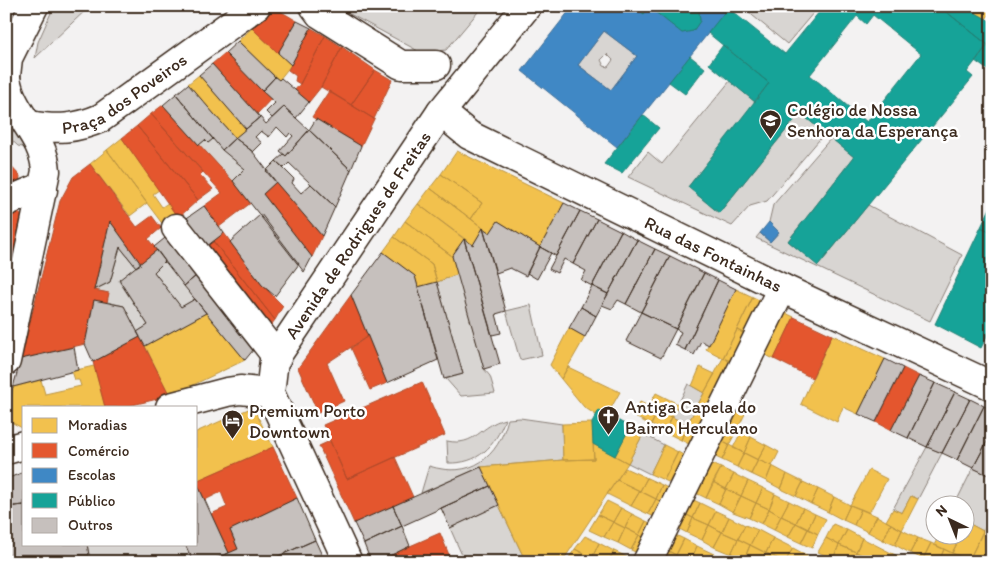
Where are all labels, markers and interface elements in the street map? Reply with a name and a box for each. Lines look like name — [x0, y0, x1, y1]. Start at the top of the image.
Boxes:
street label: Praça dos Poveiros — [61, 49, 191, 139]
place label: Colégio de Nossa Senhora da Esperança — [787, 99, 959, 142]
school or university icon: Colégio de Nossa Senhora da Esperança — [759, 108, 783, 139]
street label: Avenida de Rodrigues de Freitas — [280, 127, 436, 343]
street label: Rua das Fontainhas — [641, 212, 785, 297]
place label: Antiga Capela do Bairro Herculano — [625, 396, 758, 439]
place label: Premium Porto Downtown — [249, 400, 365, 443]
church icon: Antiga Capela do Bairro Herculano — [597, 405, 621, 436]
legend — [22, 406, 198, 546]
hotel icon: Premium Porto Downtown — [221, 409, 245, 440]
text: Moradias — [68, 416, 127, 434]
text: Comércio — [68, 442, 129, 460]
text: Escolas — [68, 466, 116, 484]
text: Público — [68, 492, 115, 510]
north arrow — [926, 496, 976, 546]
text: N — [932, 501, 951, 520]
text: Outros — [68, 516, 113, 534]

